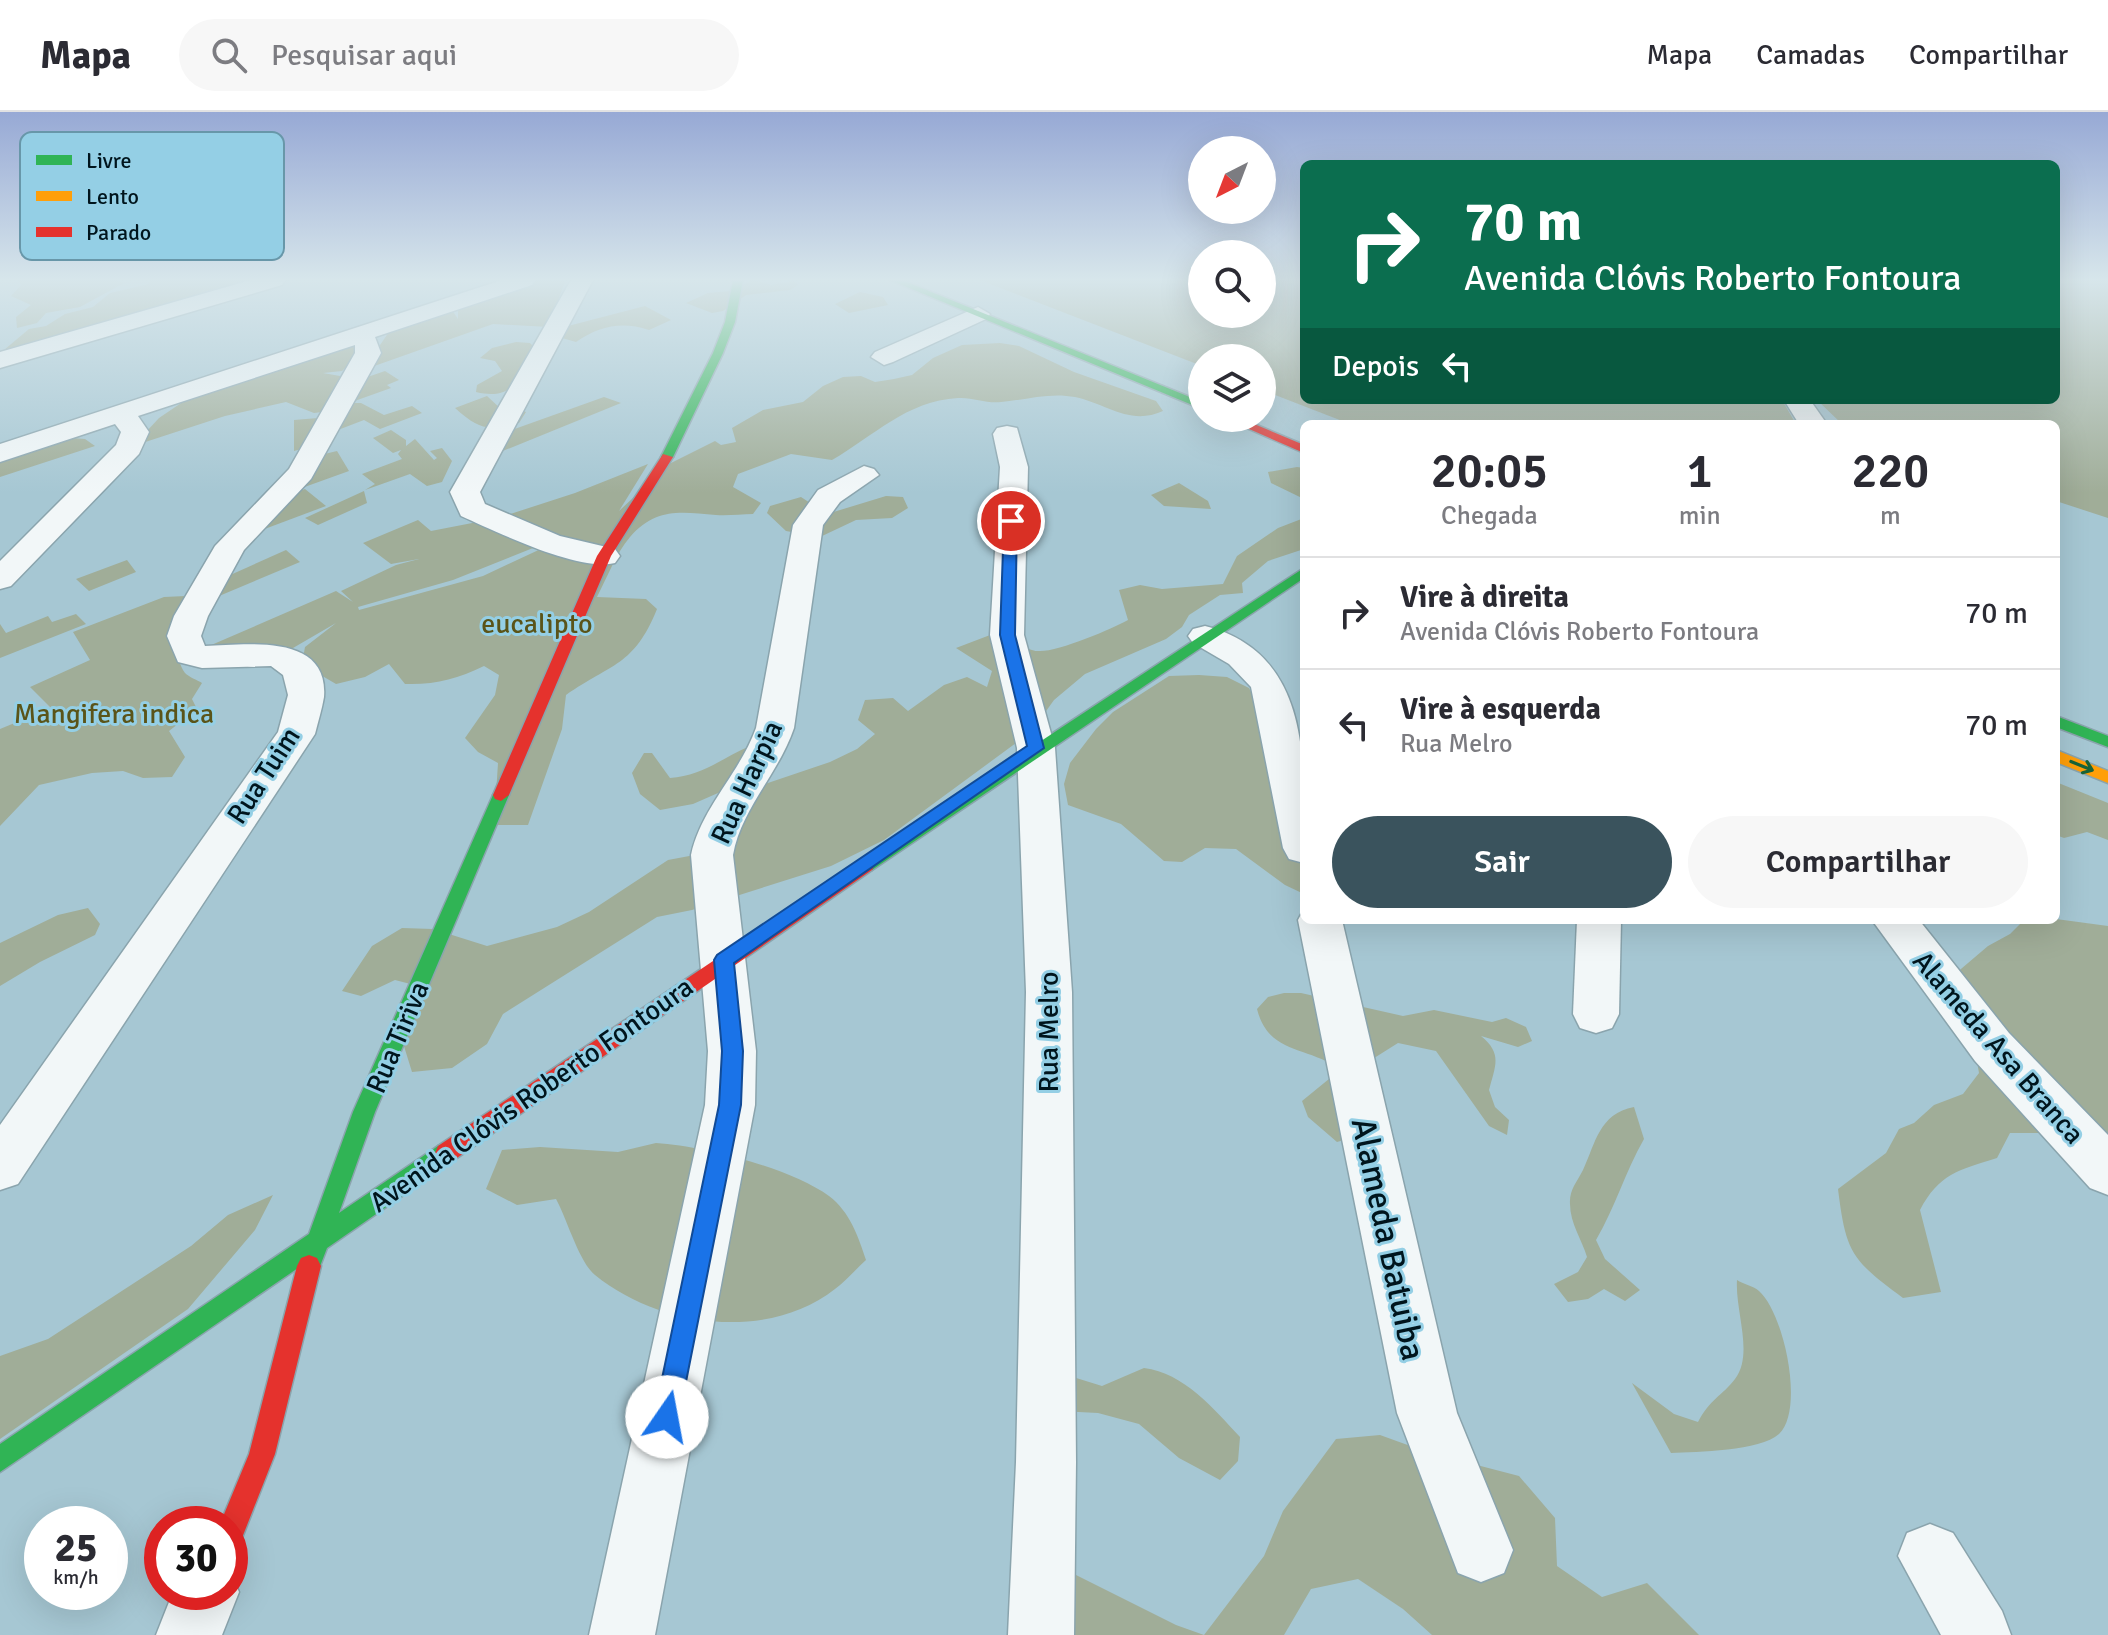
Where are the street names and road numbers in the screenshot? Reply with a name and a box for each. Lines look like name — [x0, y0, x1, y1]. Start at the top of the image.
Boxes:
street label: Rua Harpia — [704, 715, 790, 849]
street label: Rua Tuim — [220, 721, 308, 830]
street label: Alameda Asa Branca — [1905, 944, 2091, 1151]
street label: Avenida Clóvis Roberto Fontoura — [363, 970, 700, 1220]
street label: Rua Melro — [1032, 971, 1066, 1093]
street label: Rua Tiriva — [359, 976, 437, 1098]
street label: Alameda Batuiba — [1342, 1114, 1434, 1364]

